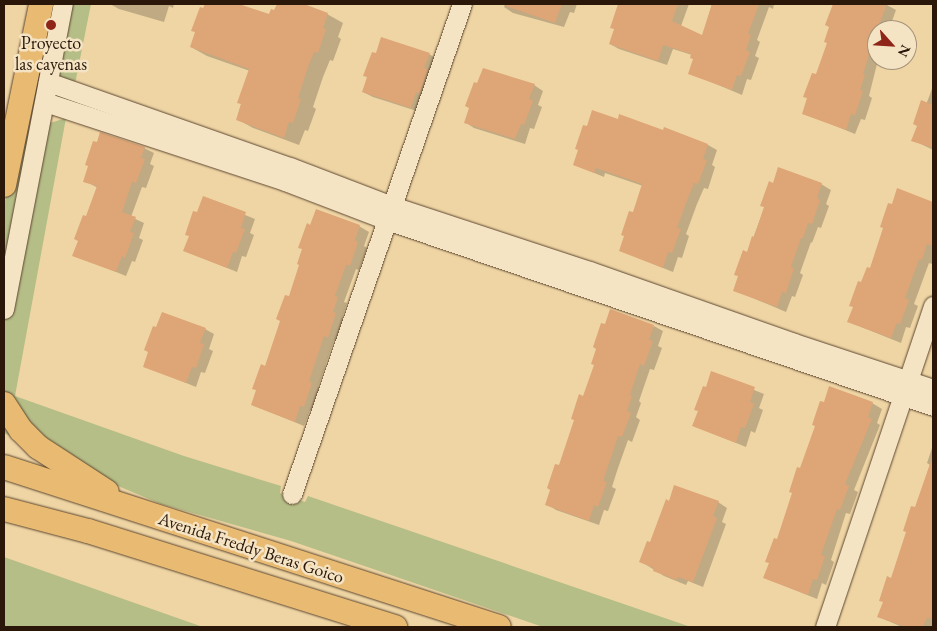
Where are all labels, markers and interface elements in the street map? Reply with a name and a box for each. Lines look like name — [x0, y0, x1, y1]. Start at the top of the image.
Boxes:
marker: Proyecto las cayenas — [45, 19, 57, 31]
north arrow — [867, 20, 917, 70]
place label: Proyecto las cayenas — [15, 33, 87, 76]
text: N — [894, 42, 915, 60]
street label: Avenida Freddy Beras Goico — [156, 508, 346, 588]

